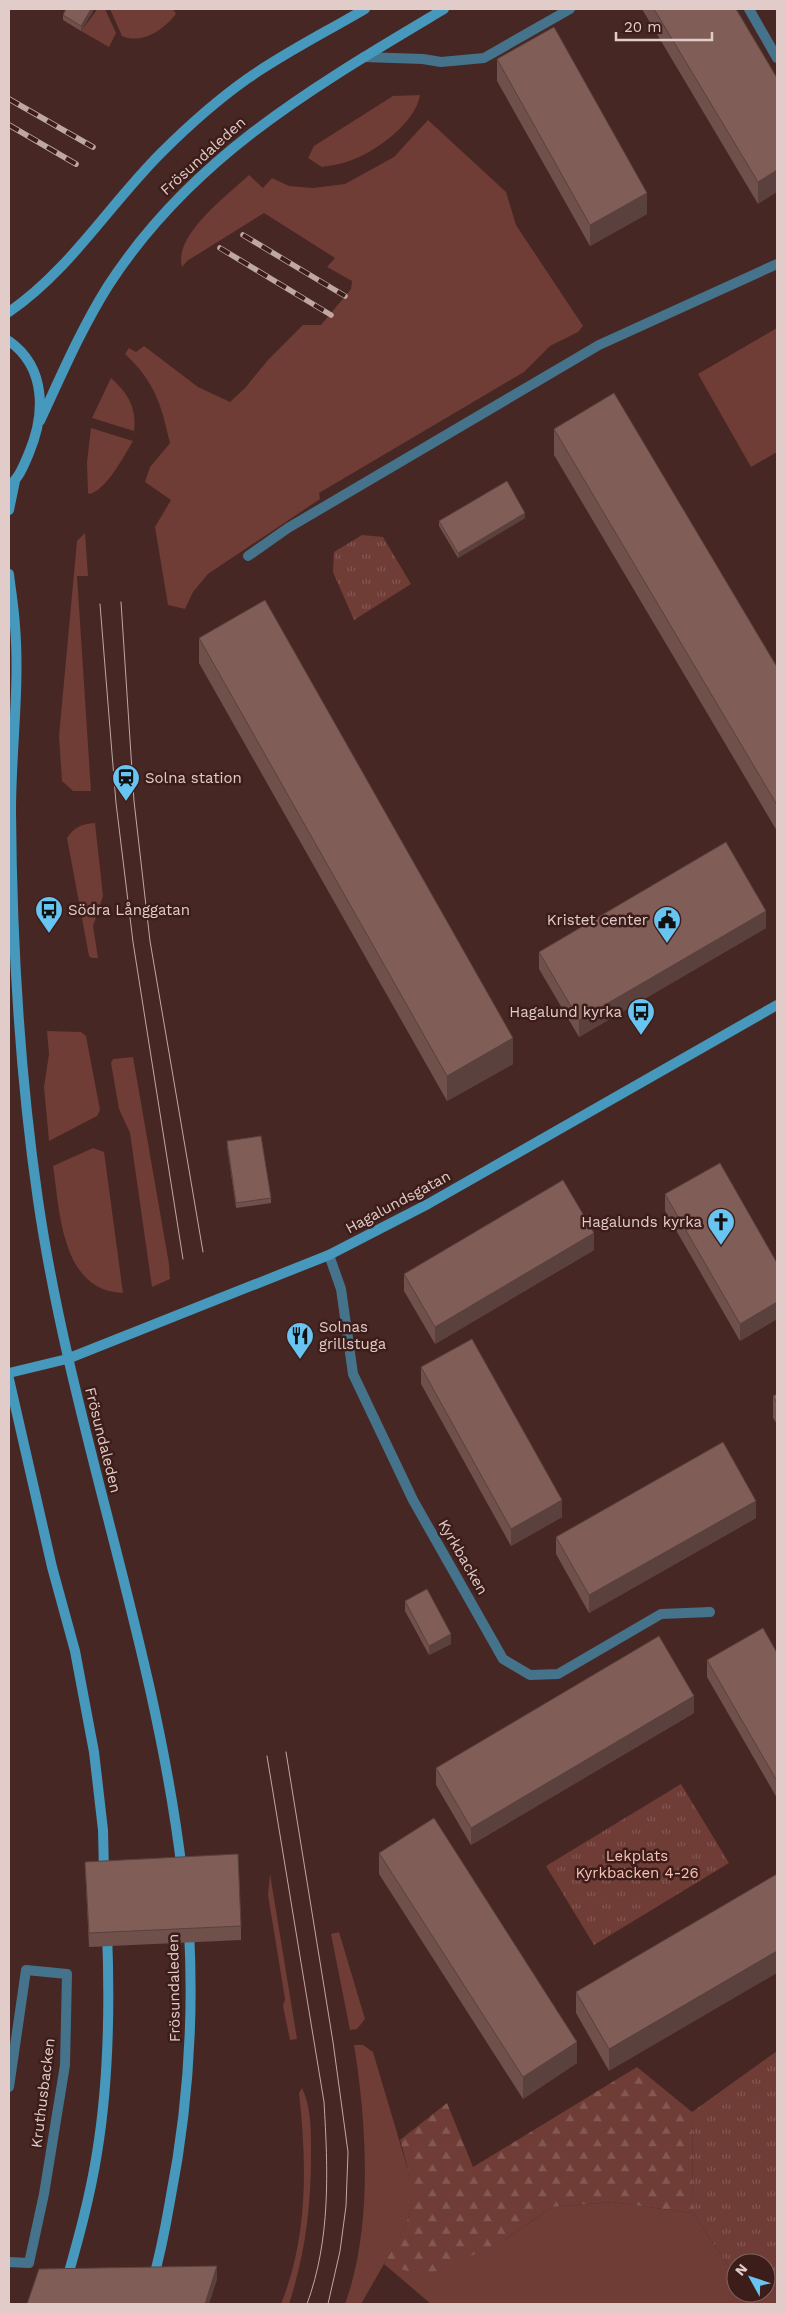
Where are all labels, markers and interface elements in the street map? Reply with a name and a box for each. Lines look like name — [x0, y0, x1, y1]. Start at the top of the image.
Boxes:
scale bar — [616, 10, 712, 42]
text: 20 m — [624, 18, 662, 36]
street label: Frösundaleden — [157, 113, 249, 199]
station icon: Solna station — [111, 763, 141, 802]
place label: Solna station — [145, 769, 242, 787]
bus stop icon: Södra Långgatan — [34, 895, 64, 934]
place label: Södra Långgatan — [68, 901, 190, 919]
public building icon: Kristet center — [652, 905, 682, 944]
place label: Kristet center — [547, 911, 648, 929]
bus stop icon: Hagalund kyrka — [626, 997, 656, 1036]
place label: Hagalund kyrka — [509, 1003, 623, 1021]
street label: Hagalundsgatan — [342, 1167, 454, 1237]
church icon: Hagalunds kyrka — [706, 1207, 736, 1246]
place label: Hagalunds kyrka — [581, 1213, 702, 1231]
place label: Solnas grillstuga — [319, 1318, 387, 1353]
restaurant icon: Solnas grillstuga — [285, 1321, 315, 1360]
street label: Frösundaleden — [81, 1385, 125, 1495]
street label: Kyrkbacken — [434, 1516, 492, 1598]
park label: Lekplats Kyrkbacken 4-26 — [575, 1847, 699, 1882]
street label: Frösundaleden — [164, 1934, 184, 2042]
street label: Kruthusbacken — [27, 2037, 59, 2149]
north arrow — [726, 2253, 776, 2303]
text: N — [732, 2261, 751, 2279]

